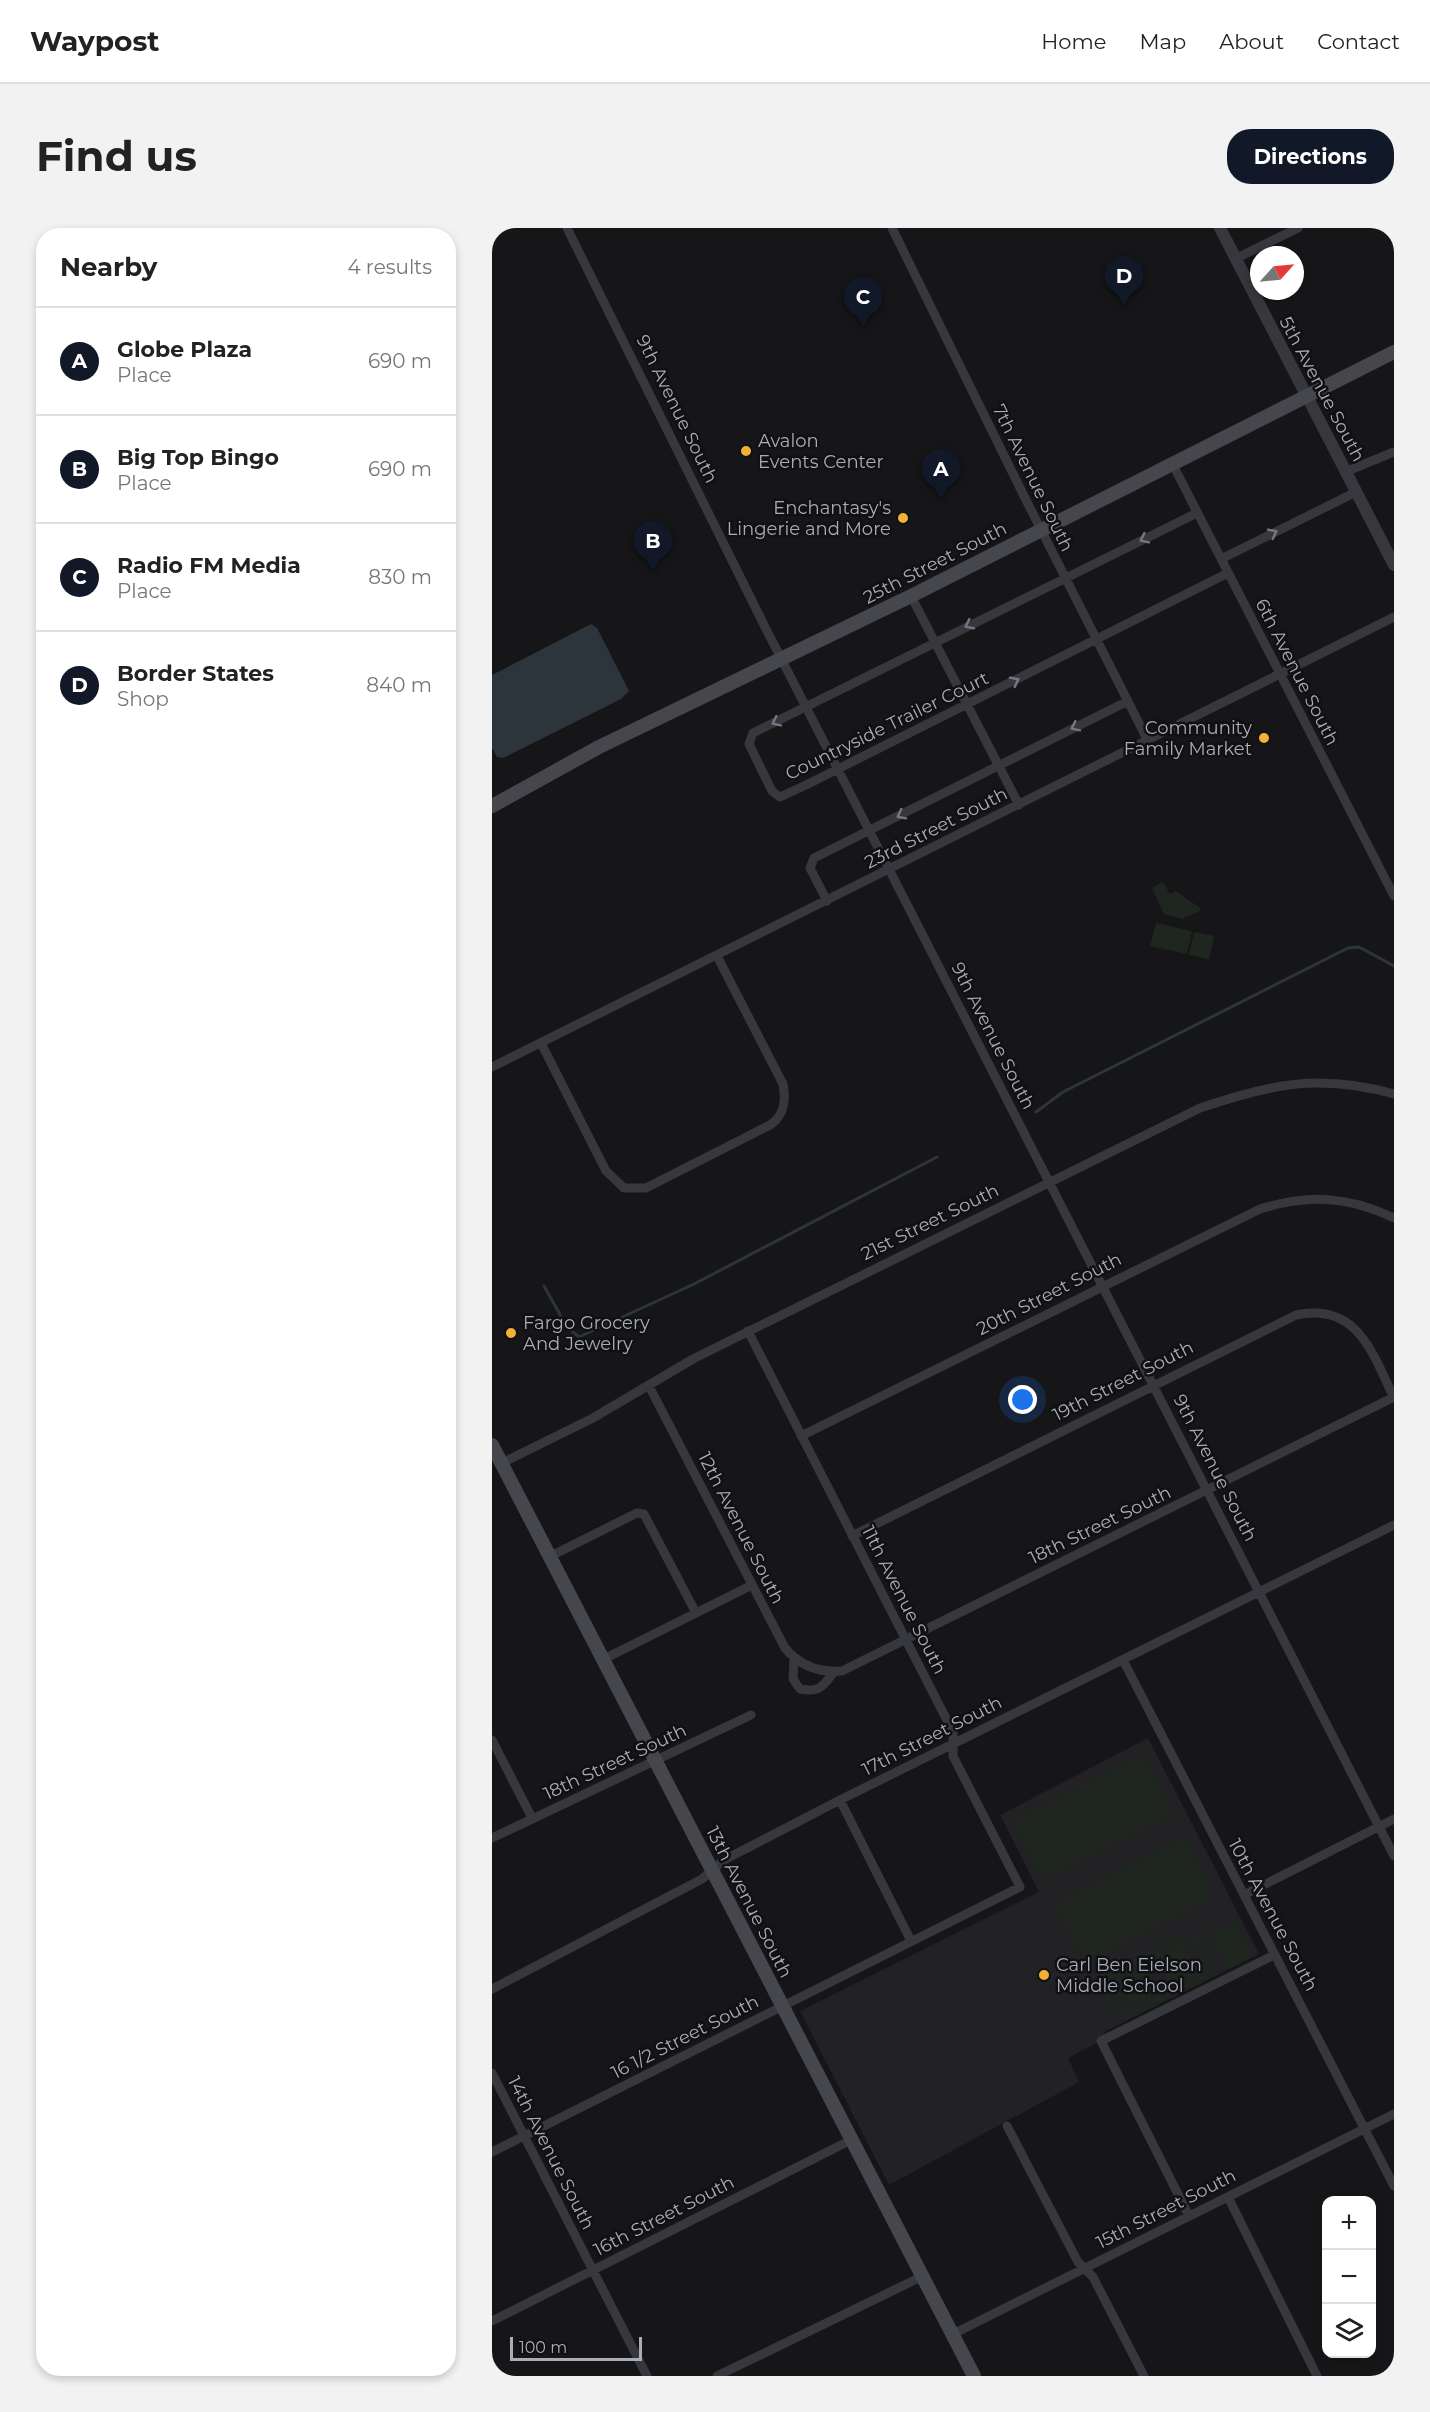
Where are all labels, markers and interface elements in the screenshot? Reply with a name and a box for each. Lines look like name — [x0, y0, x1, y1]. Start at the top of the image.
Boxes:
text: Waypost — [30, 24, 160, 58]
text: Home — [1041, 29, 1106, 54]
text: Map — [1139, 29, 1186, 54]
text: About — [1219, 29, 1284, 54]
text: Contact — [1317, 29, 1400, 54]
button: Directions — [1227, 129, 1394, 184]
text: Find us — [36, 130, 197, 182]
north arrow — [1250, 246, 1304, 300]
text: Nearby — [60, 251, 157, 283]
text: 4 results — [347, 255, 432, 279]
pin: D — [1104, 256, 1144, 306]
pin: C — [844, 278, 883, 327]
street label: 5th Avenue South — [1275, 313, 1369, 465]
street label: 9th Avenue South — [632, 331, 722, 487]
text: Globe Plaza — [117, 336, 252, 363]
text: A — [72, 349, 87, 373]
text: 690 m — [368, 349, 432, 373]
text: Place — [117, 363, 172, 387]
street label: 7th Avenue South — [988, 401, 1078, 555]
place label: Avalon Events Center — [758, 430, 884, 473]
text: Big Top Bingo — [117, 444, 279, 471]
marker: Avalon Events Center — [739, 444, 753, 458]
pin: A — [922, 450, 960, 499]
text: B — [72, 457, 87, 481]
text: 690 m — [368, 457, 432, 481]
text: Place — [117, 471, 172, 495]
place label: Enchantasy's Lingerie and More — [727, 497, 891, 540]
marker: Enchantasy's Lingerie and More — [896, 511, 910, 525]
street label: 25th Street South — [860, 517, 1010, 609]
pin: B — [634, 522, 672, 571]
one-way arrow — [1267, 529, 1278, 541]
one-way arrow — [1140, 532, 1151, 543]
text: Radio FM Media — [117, 552, 301, 579]
text: C — [72, 565, 87, 589]
text: 830 m — [368, 565, 432, 589]
text: Place — [117, 579, 172, 603]
street label: 6th Avenue South — [1250, 595, 1344, 749]
one-way arrow — [965, 618, 976, 630]
text: Border States — [117, 660, 274, 687]
street label: Countryside Trailer Court — [782, 667, 992, 785]
text: D — [71, 673, 88, 697]
text: 840 m — [366, 673, 432, 697]
one-way arrow — [1009, 677, 1020, 688]
text: Shop — [117, 687, 169, 711]
one-way arrow — [772, 714, 783, 726]
place label: Community Family Market — [1124, 717, 1252, 760]
one-way arrow — [1071, 720, 1082, 732]
marker: Community Family Market — [1257, 731, 1271, 745]
street label: 23rd Street South — [861, 782, 1011, 874]
one-way arrow — [896, 807, 907, 819]
street label: 9th Avenue South — [946, 959, 1040, 1113]
street label: 21st Street South — [858, 1179, 1002, 1265]
street label: 20th Street South — [973, 1248, 1125, 1340]
place label: Fargo Grocery And Jewelry — [523, 1312, 650, 1355]
marker: Fargo Grocery And Jewelry — [504, 1326, 518, 1340]
street label: 19th Street South — [1049, 1336, 1197, 1426]
your location — [1008, 1385, 1037, 1414]
street label: 9th Avenue South — [1168, 1391, 1262, 1545]
street label: 12th Avenue South — [693, 1448, 789, 1608]
street label: 18th Street South — [1025, 1481, 1175, 1569]
street label: 11th Avenue South — [857, 1522, 951, 1678]
street label: 17th Street South — [858, 1691, 1006, 1781]
street label: 18th Street South — [540, 1719, 690, 1805]
street label: 13th Avenue South — [701, 1822, 797, 1982]
street label: 10th Avenue South — [1224, 1835, 1322, 1995]
place label: Carl Ben Eielson Middle School — [1056, 1954, 1202, 1997]
marker: Carl Ben Eielson Middle School — [1037, 1968, 1051, 1982]
street label: 16 1/2 Street South — [608, 1990, 762, 2084]
street label: 14th Avenue South — [503, 2073, 599, 2233]
street label: 15th Street South — [1092, 2164, 1240, 2254]
street label: 16th Street South — [590, 2171, 738, 2261]
map controls — [1322, 2196, 1376, 2358]
button: + — [1322, 2196, 1376, 2250]
button: − — [1322, 2250, 1376, 2304]
button: layers — [1322, 2304, 1376, 2358]
scale bar — [510, 2334, 642, 2362]
text: 100 m — [519, 2338, 567, 2357]

